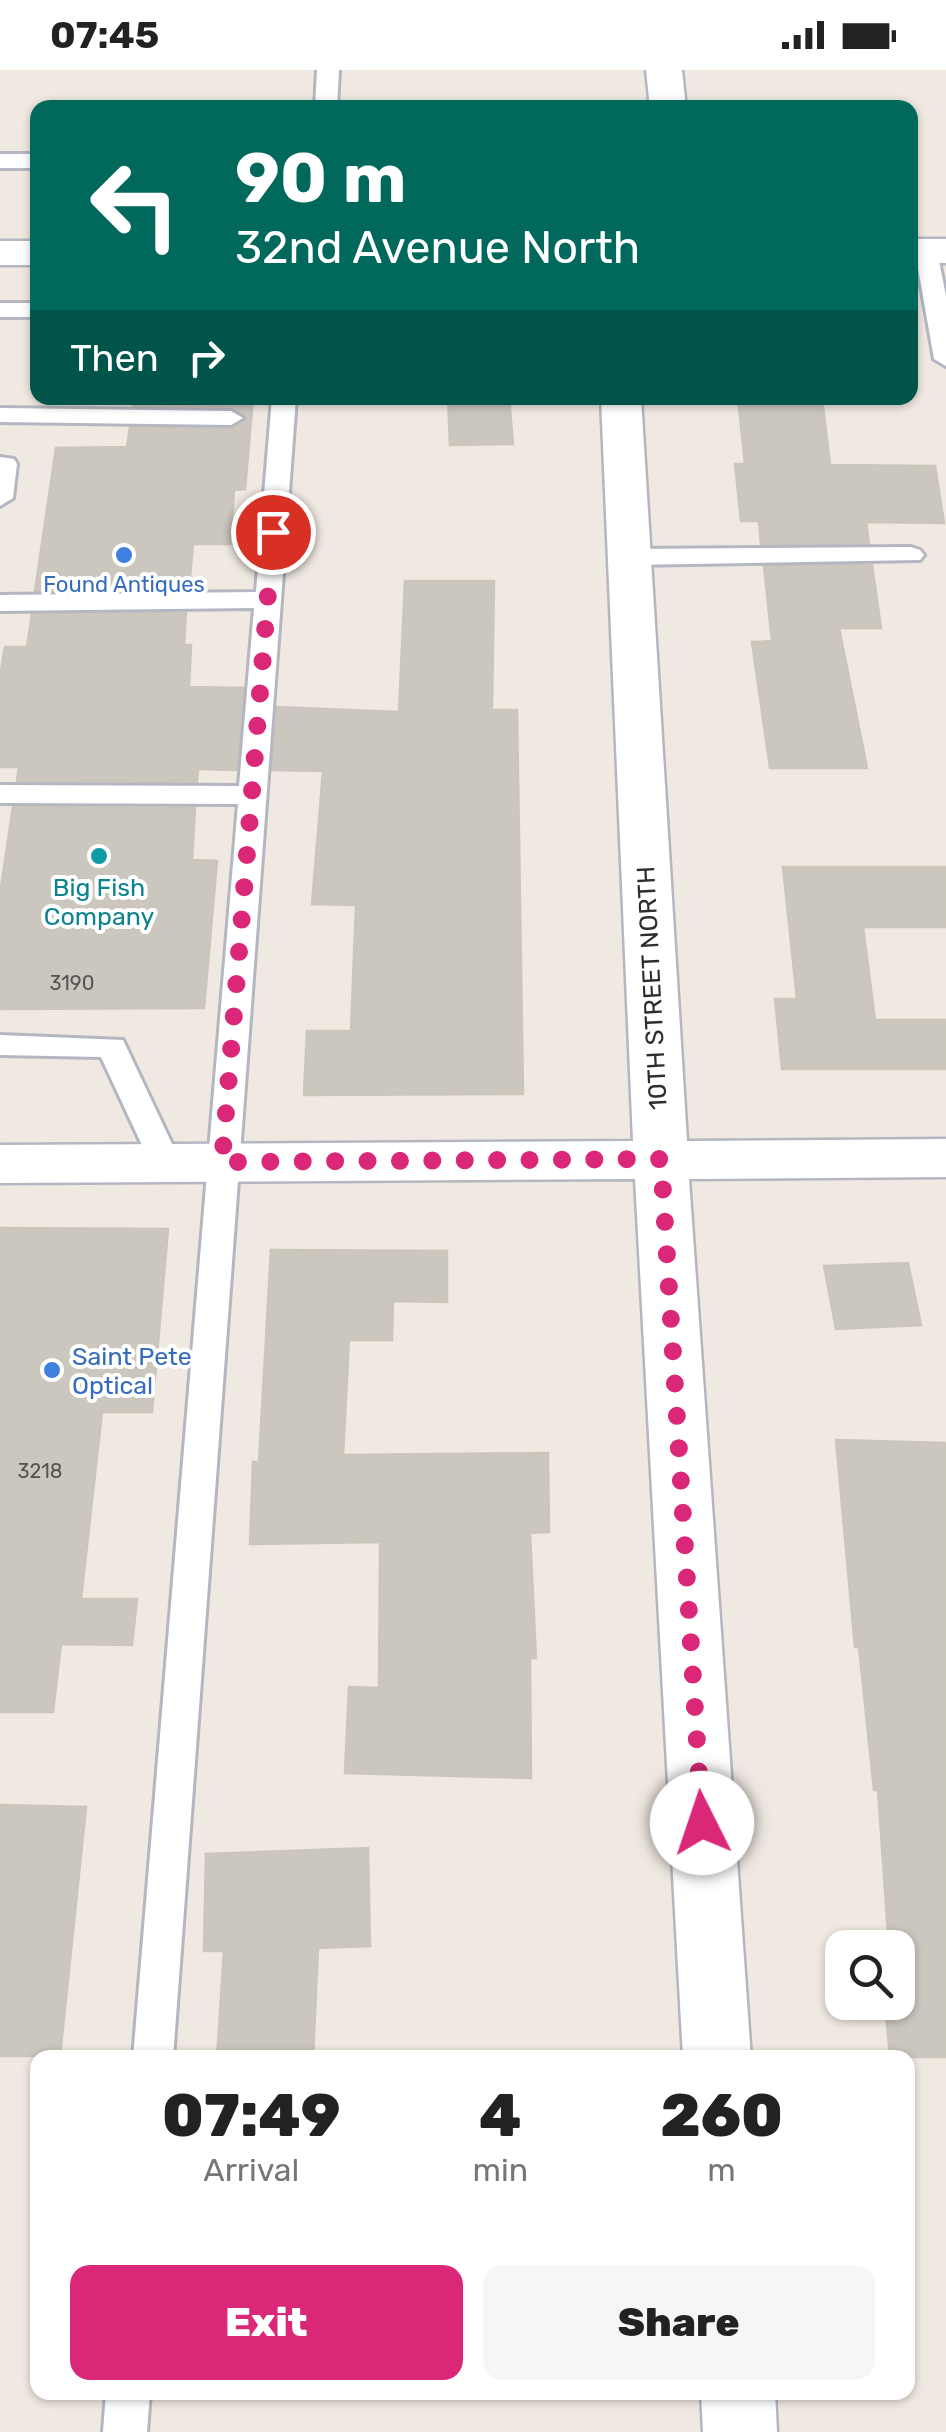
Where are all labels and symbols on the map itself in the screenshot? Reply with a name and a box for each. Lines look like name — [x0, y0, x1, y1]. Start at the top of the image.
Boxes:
pin — [231, 490, 316, 575]
marker: Found Antiques — [113, 544, 135, 566]
place label: Found Antiques — [43, 571, 205, 598]
marker: Big Fish Company — [88, 845, 110, 867]
street label: 10TH STREET NORTH — [631, 865, 673, 1111]
place label: Big Fish Company — [44, 873, 154, 931]
house number: 3190 — [50, 971, 94, 995]
place label: Saint Pete Optical — [72, 1342, 192, 1400]
marker: Saint Pete Optical — [41, 1359, 63, 1381]
house number: 3218 — [17, 1459, 63, 1483]
position arrow — [650, 1771, 754, 1875]

